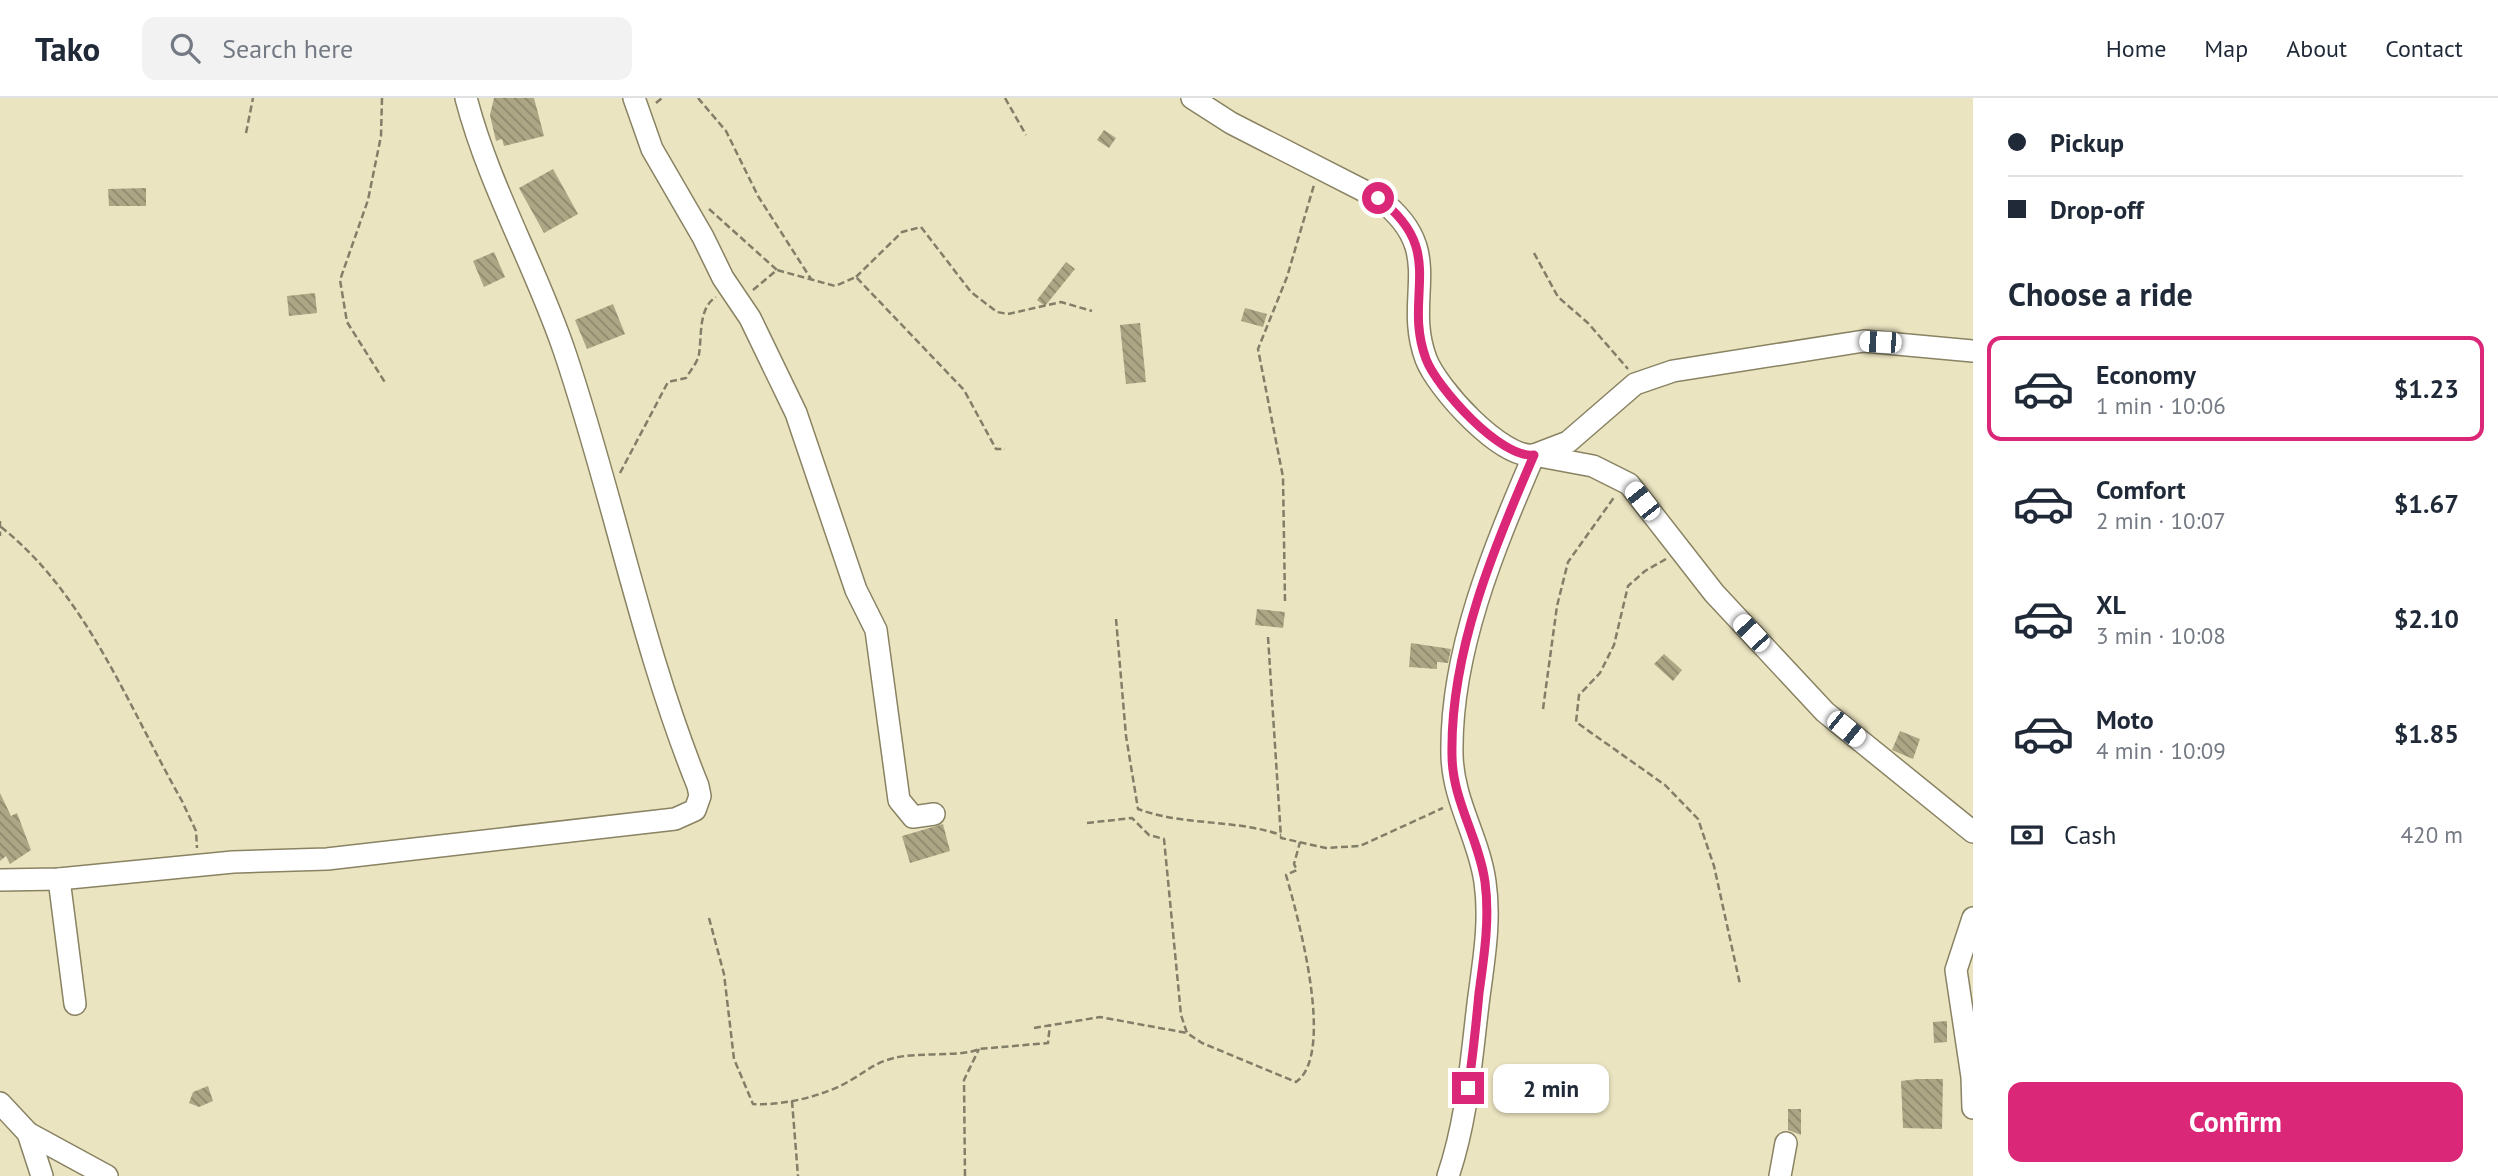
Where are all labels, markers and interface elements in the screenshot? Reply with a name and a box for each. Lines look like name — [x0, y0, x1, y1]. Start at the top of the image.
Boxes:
search box — [142, 17, 632, 80]
text: Tako — [35, 27, 100, 70]
icon: search — [166, 29, 204, 67]
text: Search here — [222, 32, 353, 65]
text: Home — [2106, 33, 2166, 64]
text: Map — [2204, 33, 2248, 64]
text: About — [2286, 33, 2347, 64]
text: Contact — [2385, 33, 2463, 64]
text: Pickup — [2050, 126, 2124, 159]
route start — [1362, 182, 1394, 214]
text: Drop-off — [2050, 193, 2144, 226]
text: Choose a ride — [2008, 273, 2193, 315]
car — [1859, 331, 1902, 353]
icon: car — [2012, 357, 2075, 420]
text: Economy — [2096, 358, 2196, 391]
text: $1.23 — [2394, 372, 2459, 405]
text: 1 min · 10:06 — [2096, 391, 2226, 420]
icon: car — [2012, 472, 2075, 535]
text: Comfort — [2096, 473, 2186, 506]
car — [1621, 478, 1664, 524]
text: $1.67 — [2394, 487, 2459, 520]
text: 2 min · 10:07 — [2096, 506, 2226, 535]
icon: car — [2012, 587, 2075, 650]
text: XL — [2096, 588, 2126, 621]
text: $2.10 — [2394, 602, 2459, 635]
car — [1729, 610, 1774, 656]
text: 3 min · 10:08 — [2096, 621, 2226, 650]
icon: car — [2012, 702, 2075, 765]
text: Moto — [2096, 703, 2154, 736]
car — [1824, 708, 1869, 750]
text: $1.85 — [2394, 717, 2459, 750]
text: 4 min · 10:09 — [2096, 736, 2226, 765]
icon: cash — [2008, 816, 2046, 854]
text: Cash — [2064, 818, 2116, 851]
text: 420 m — [2401, 820, 2463, 849]
callout: 2 min — [1492, 1063, 1608, 1112]
route end — [1452, 1072, 1484, 1104]
text: 2 min — [1523, 1074, 1579, 1103]
button: Confirm — [2008, 1082, 2463, 1162]

